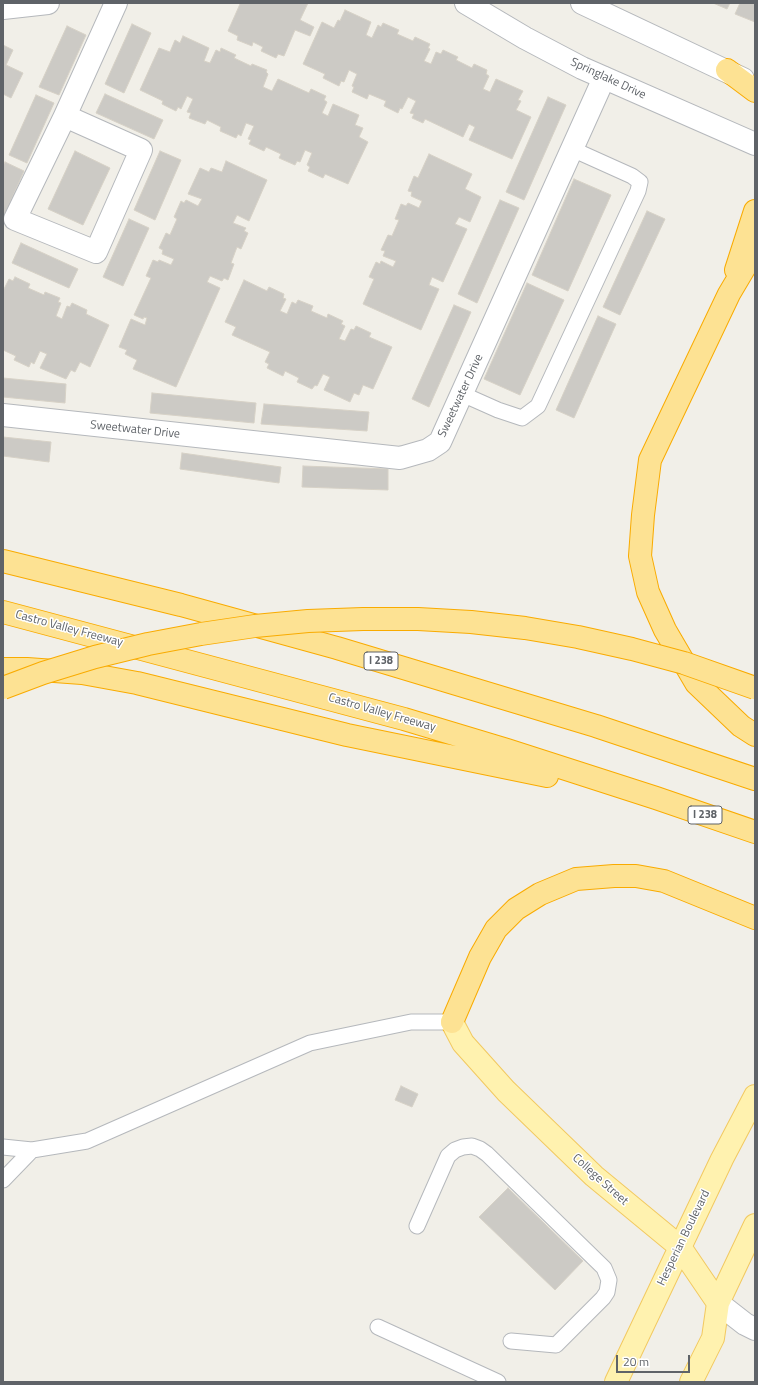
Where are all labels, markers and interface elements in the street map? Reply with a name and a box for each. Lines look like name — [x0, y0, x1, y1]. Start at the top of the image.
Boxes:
street label: Springlake Drive — [568, 55, 648, 103]
street label: Sweetwater Drive — [435, 352, 487, 440]
street label: Sweetwater Drive — [89, 418, 181, 442]
street label: Castro Valley Freeway — [14, 608, 124, 650]
road number: I 238 — [364, 652, 398, 670]
street label: Castro Valley Freeway — [327, 691, 437, 735]
road number: I 238 — [688, 806, 722, 824]
street label: College Street — [569, 1151, 631, 1209]
street label: Hesperian Boulevard — [655, 1188, 713, 1288]
scale bar — [618, 1347, 692, 1373]
text: 20 m — [623, 1352, 649, 1371]

